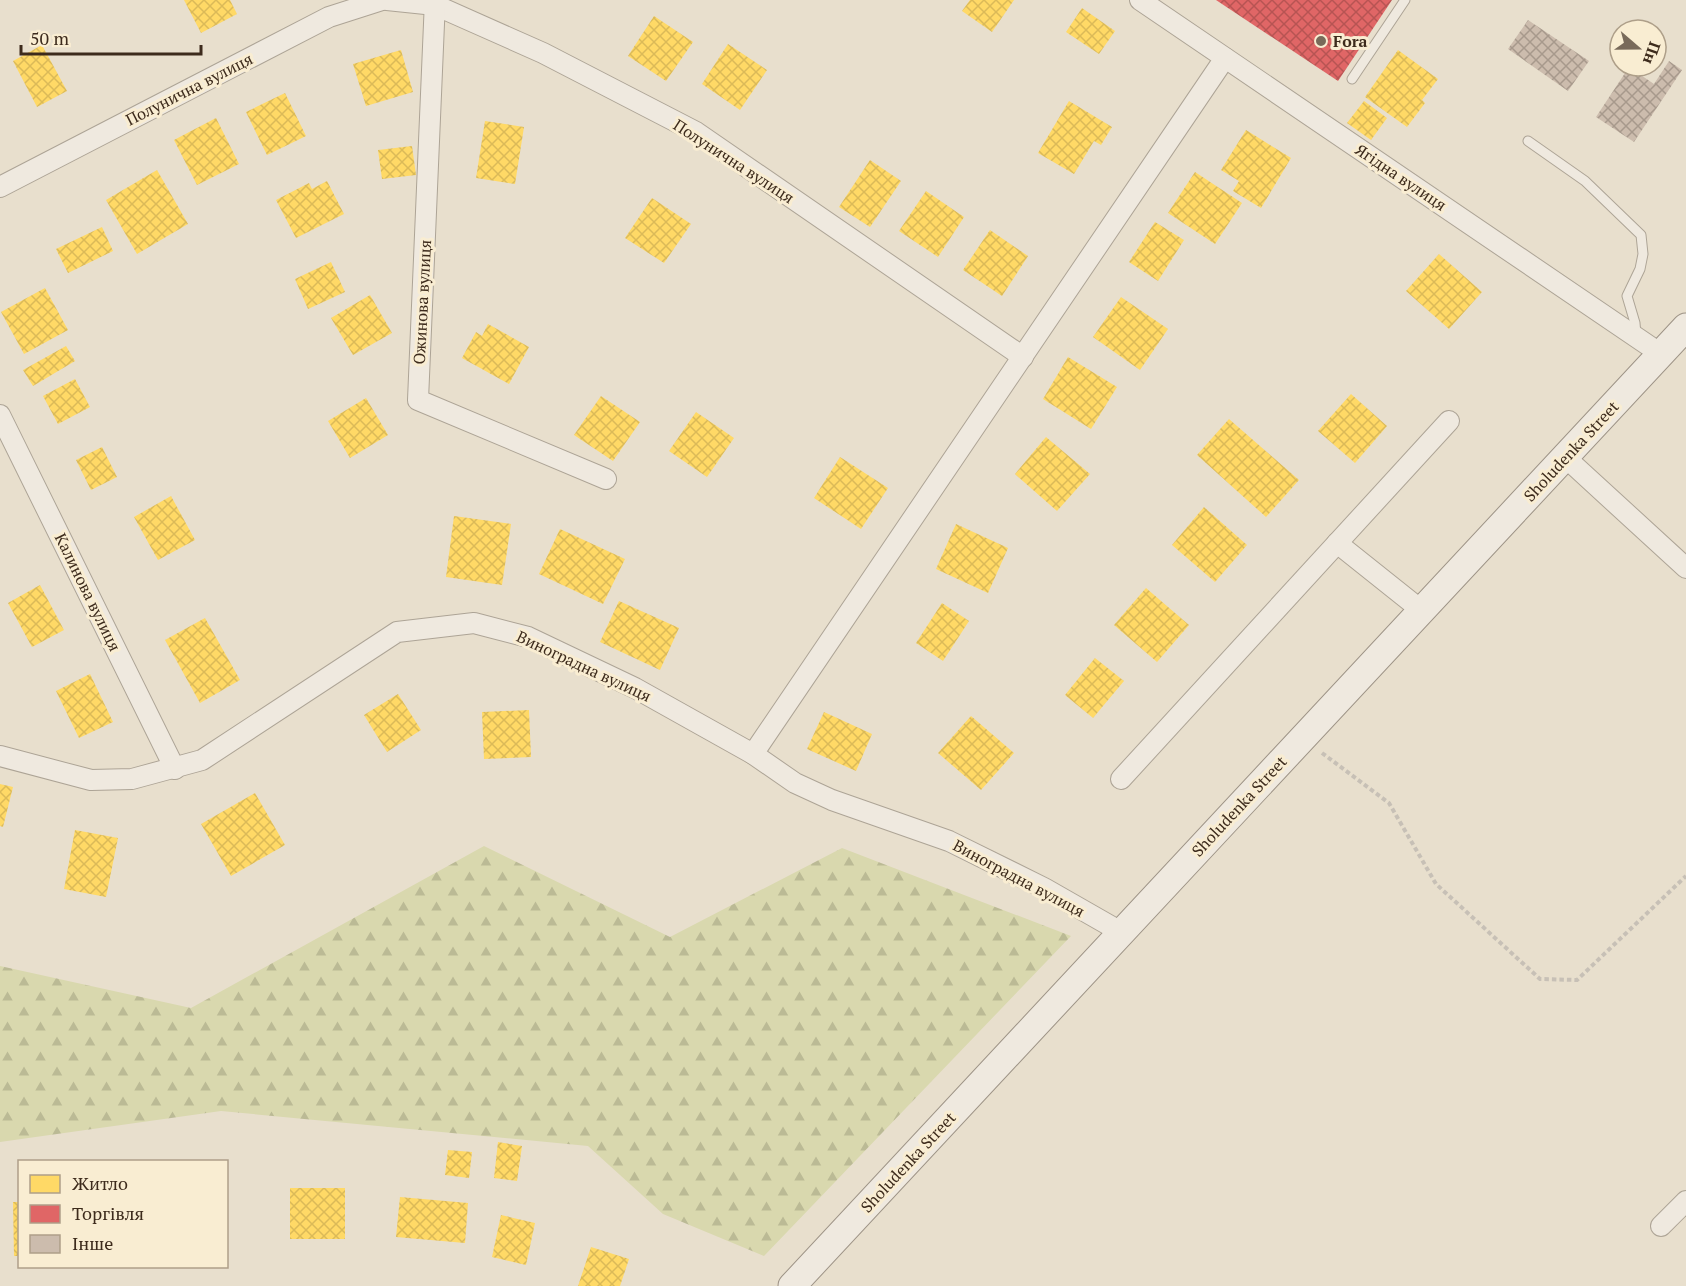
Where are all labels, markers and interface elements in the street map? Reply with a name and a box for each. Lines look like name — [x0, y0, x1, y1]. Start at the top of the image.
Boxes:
scale bar — [21, 18, 201, 56]
north arrow — [1608, 18, 1668, 78]
text: 50 m — [30, 26, 70, 50]
place label: Fora — [1333, 30, 1368, 52]
marker: Fora — [1314, 34, 1328, 48]
text: Пн — [1638, 39, 1666, 68]
street label: Полунична вулиця — [122, 47, 256, 131]
street label: Полунична вулиця — [669, 114, 799, 208]
street label: Ягідна вулиця — [1351, 138, 1451, 216]
street label: Ожинова вулиця — [408, 239, 436, 365]
street label: Sholudenka Street — [1519, 396, 1623, 506]
street label: Калинова вулиця — [50, 529, 126, 655]
street label: Виноградна вулиця — [513, 625, 655, 707]
street label: Sholudenka Street — [1187, 751, 1291, 861]
street label: Виноградна вулиця — [949, 834, 1089, 922]
street label: Sholudenka Street — [856, 1107, 960, 1217]
legend — [18, 1160, 228, 1268]
text: Житло — [72, 1171, 128, 1195]
text: Торгівля — [72, 1201, 144, 1225]
text: Інше — [72, 1231, 113, 1255]

